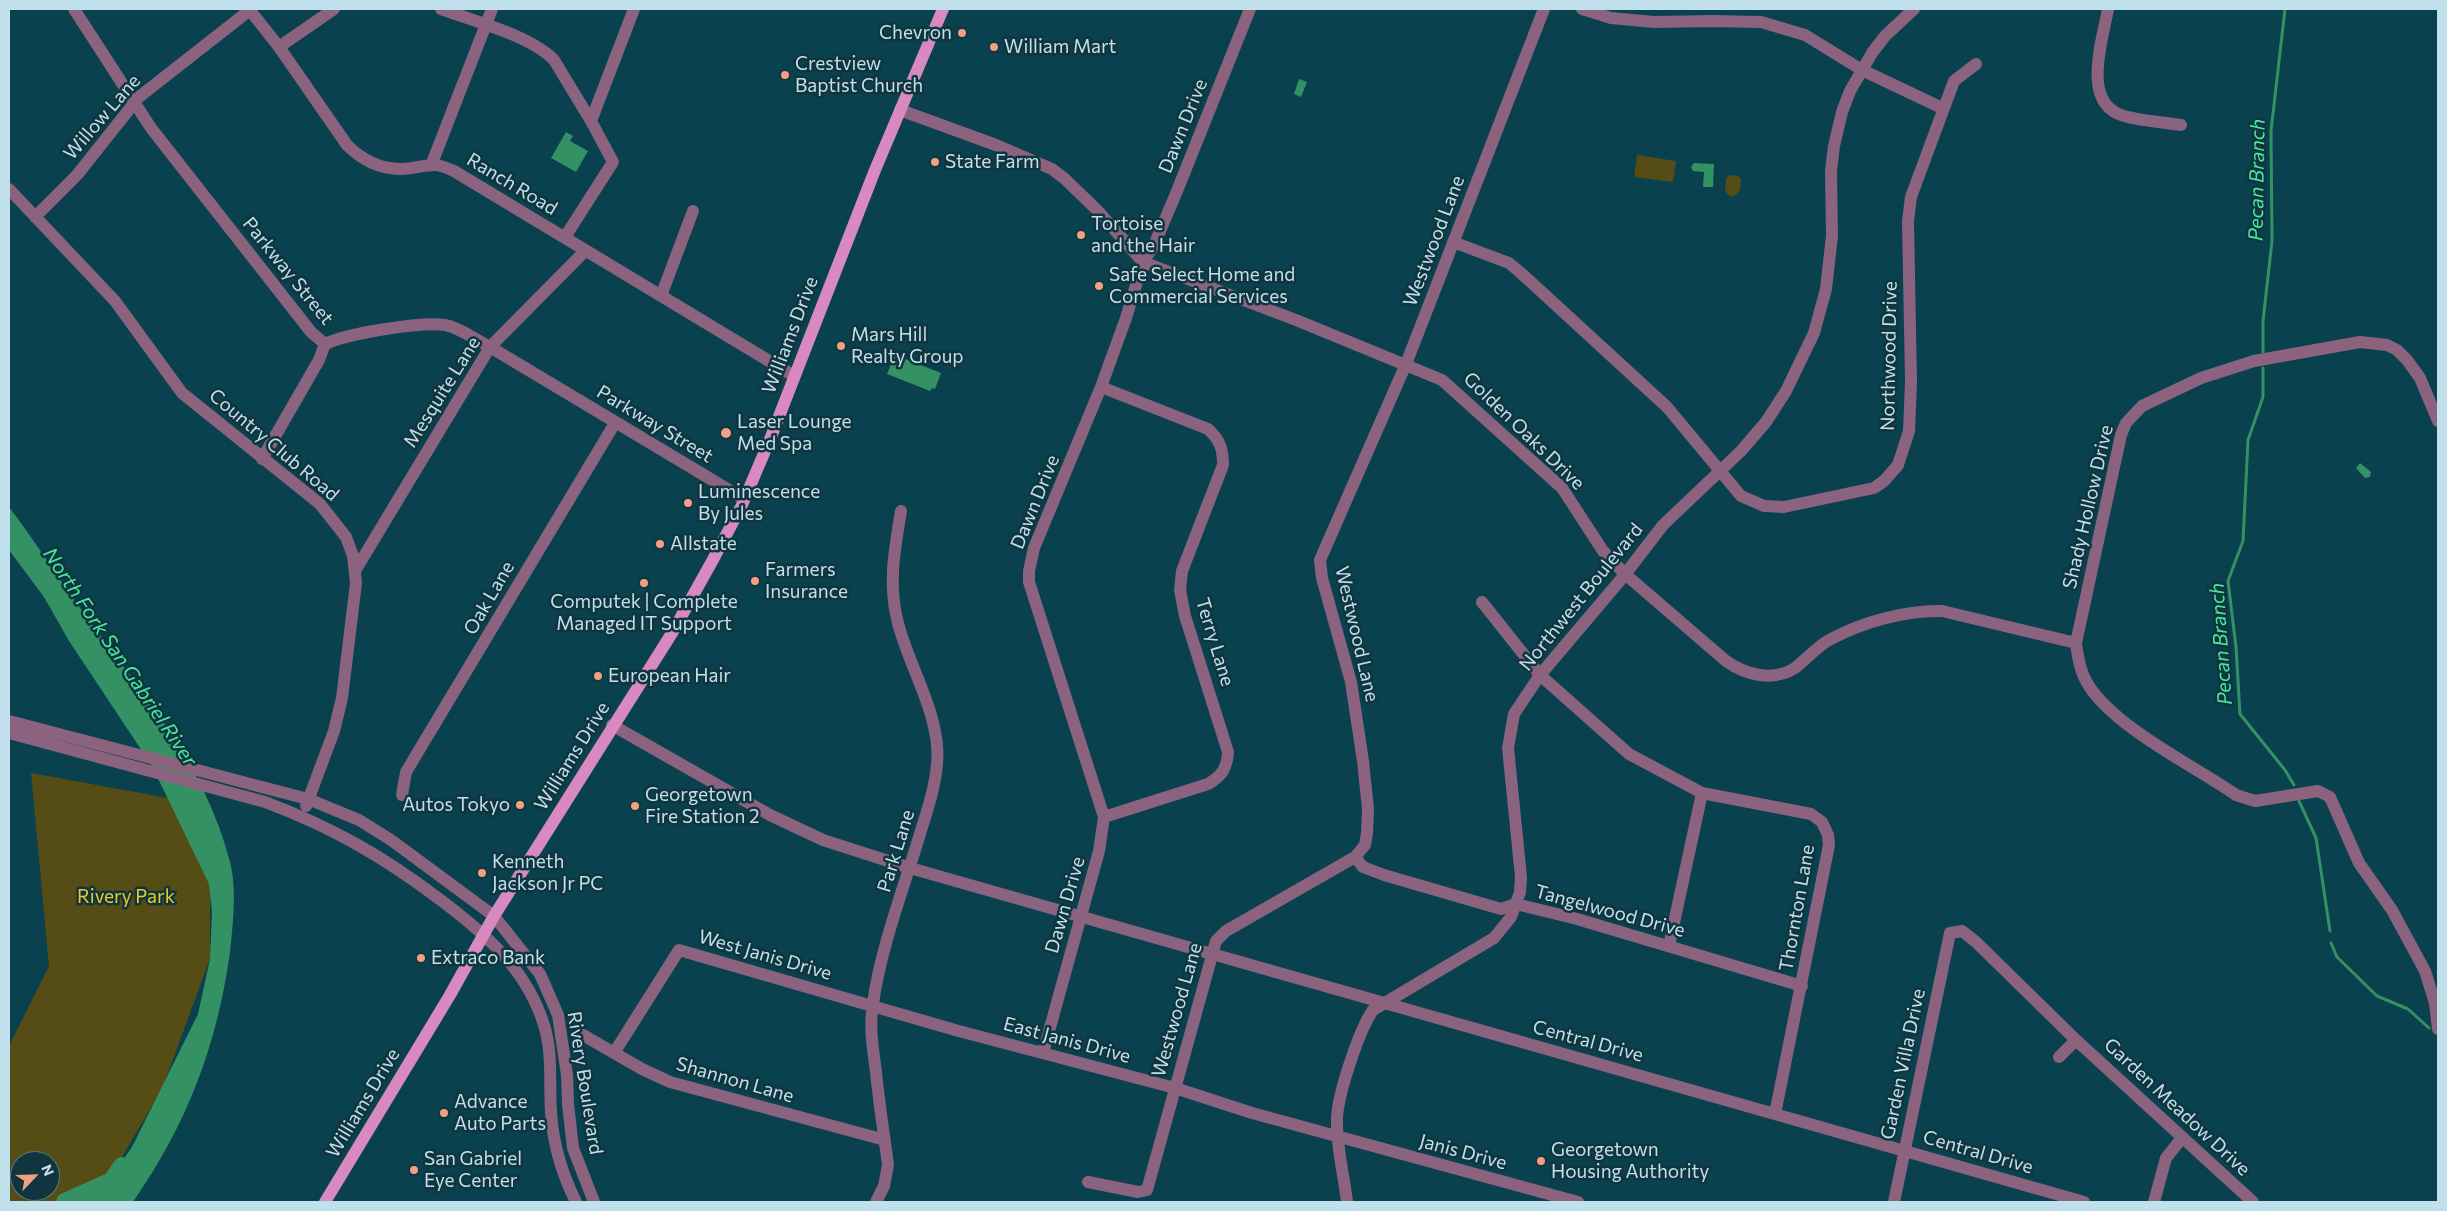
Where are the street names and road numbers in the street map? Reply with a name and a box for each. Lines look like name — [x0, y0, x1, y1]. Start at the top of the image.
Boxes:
street label: Willow Lane — [59, 70, 145, 164]
street label: Dawn Drive — [1154, 76, 1212, 176]
street label: Ranch Road — [463, 148, 561, 220]
street label: Westwood Lane — [1399, 172, 1469, 310]
street label: Parkway Street — [238, 213, 338, 329]
street label: Williams Drive — [757, 273, 823, 397]
street label: Northwood Drive — [1876, 281, 1902, 431]
street label: Mesquite Lane — [399, 332, 485, 452]
street label: Golden Oaks Drive — [1459, 367, 1589, 495]
street label: Parkway Street — [593, 380, 717, 468]
street label: Country Club Road — [204, 384, 344, 506]
street label: Shady Hollow Drive — [2058, 423, 2118, 591]
street label: Dawn Drive — [1006, 452, 1064, 552]
street label: Northwest Boulevard — [1514, 519, 1648, 675]
street label: Oak Lane — [459, 557, 519, 639]
street label: Westwood Lane — [1330, 564, 1384, 704]
street label: Terry Lane — [1191, 595, 1239, 689]
street label: Williams Drive — [530, 698, 614, 814]
street label: Park Lane — [873, 807, 919, 895]
street label: Thornton Lane — [1775, 843, 1819, 973]
street label: Dawn Drive — [1040, 854, 1090, 956]
street label: Tangelwood Drive — [1532, 880, 1688, 942]
street label: West Janis Drive — [696, 925, 834, 985]
street label: Westwood Lane — [1147, 940, 1207, 1080]
street label: Garden Villa Drive — [1876, 986, 1930, 1142]
street label: Rivery Boulevard — [562, 1010, 608, 1156]
street label: East Janis Drive — [1001, 1012, 1133, 1068]
street label: Central Drive — [1530, 1015, 1646, 1067]
street label: Garden Meadow Drive — [2099, 1033, 2255, 1181]
street label: Williams Drive — [321, 1044, 405, 1162]
street label: Shannon Lane — [674, 1052, 796, 1108]
street label: Central Drive — [1920, 1125, 2036, 1179]
street label: Janis Drive — [1417, 1129, 1509, 1175]

